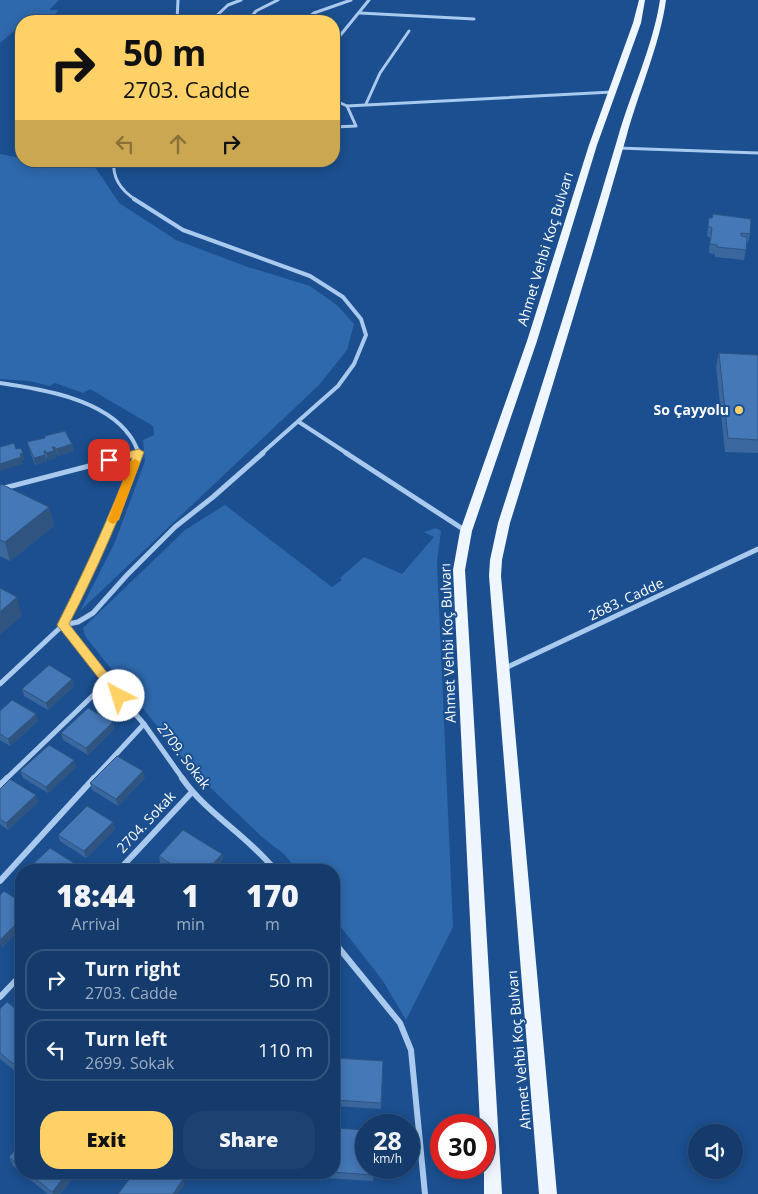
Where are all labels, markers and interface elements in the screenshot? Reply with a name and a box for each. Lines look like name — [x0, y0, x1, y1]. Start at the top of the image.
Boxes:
text: 50 m — [123, 29, 206, 76]
icon: right — [40, 35, 105, 100]
text: 2703. Cadde — [123, 74, 250, 104]
icon: left — [111, 130, 139, 158]
icon: ahead — [164, 130, 192, 158]
icon: right — [217, 130, 245, 158]
street label: Ahmet Vehbi Koç Bulvarı — [512, 170, 577, 328]
place label: So Çayyolu — [654, 400, 729, 419]
marker: So Çayyolu — [733, 404, 745, 416]
pin — [88, 439, 130, 481]
icon: arrive — [95, 446, 123, 474]
street label: Ahmet Vehbi Koç Bulvarı — [435, 563, 460, 723]
street label: 2683. Cadde — [585, 573, 667, 624]
position arrow — [92, 669, 144, 721]
street label: 2709. Sokak — [153, 719, 216, 793]
street label: 2704. Sokak — [112, 786, 180, 857]
text: 18:44 — [56, 875, 135, 916]
text: 1 — [182, 875, 199, 916]
text: 170 — [246, 875, 299, 916]
text: Arrival — [72, 913, 120, 935]
text: min — [176, 913, 205, 935]
text: m — [265, 913, 280, 935]
text: Turn right — [85, 956, 180, 982]
icon: right — [42, 966, 70, 994]
text: 50 m — [269, 967, 313, 993]
street label: Ahmet Vehbi Koç Bulvarı — [502, 970, 535, 1131]
text: 2703. Cadde — [85, 982, 177, 1004]
text: Turn left — [85, 1026, 167, 1052]
icon: left — [42, 1036, 70, 1064]
text: 110 m — [258, 1037, 313, 1063]
text: 2699. Sokak — [85, 1052, 174, 1074]
button: Exit — [40, 1111, 173, 1169]
button: Share — [183, 1111, 315, 1169]
speed limit sign: 30 — [430, 1114, 495, 1179]
text: 28 — [373, 1123, 402, 1157]
map controls — [688, 1124, 743, 1179]
button: sound — [688, 1124, 743, 1179]
text: km/h — [373, 1150, 402, 1167]

